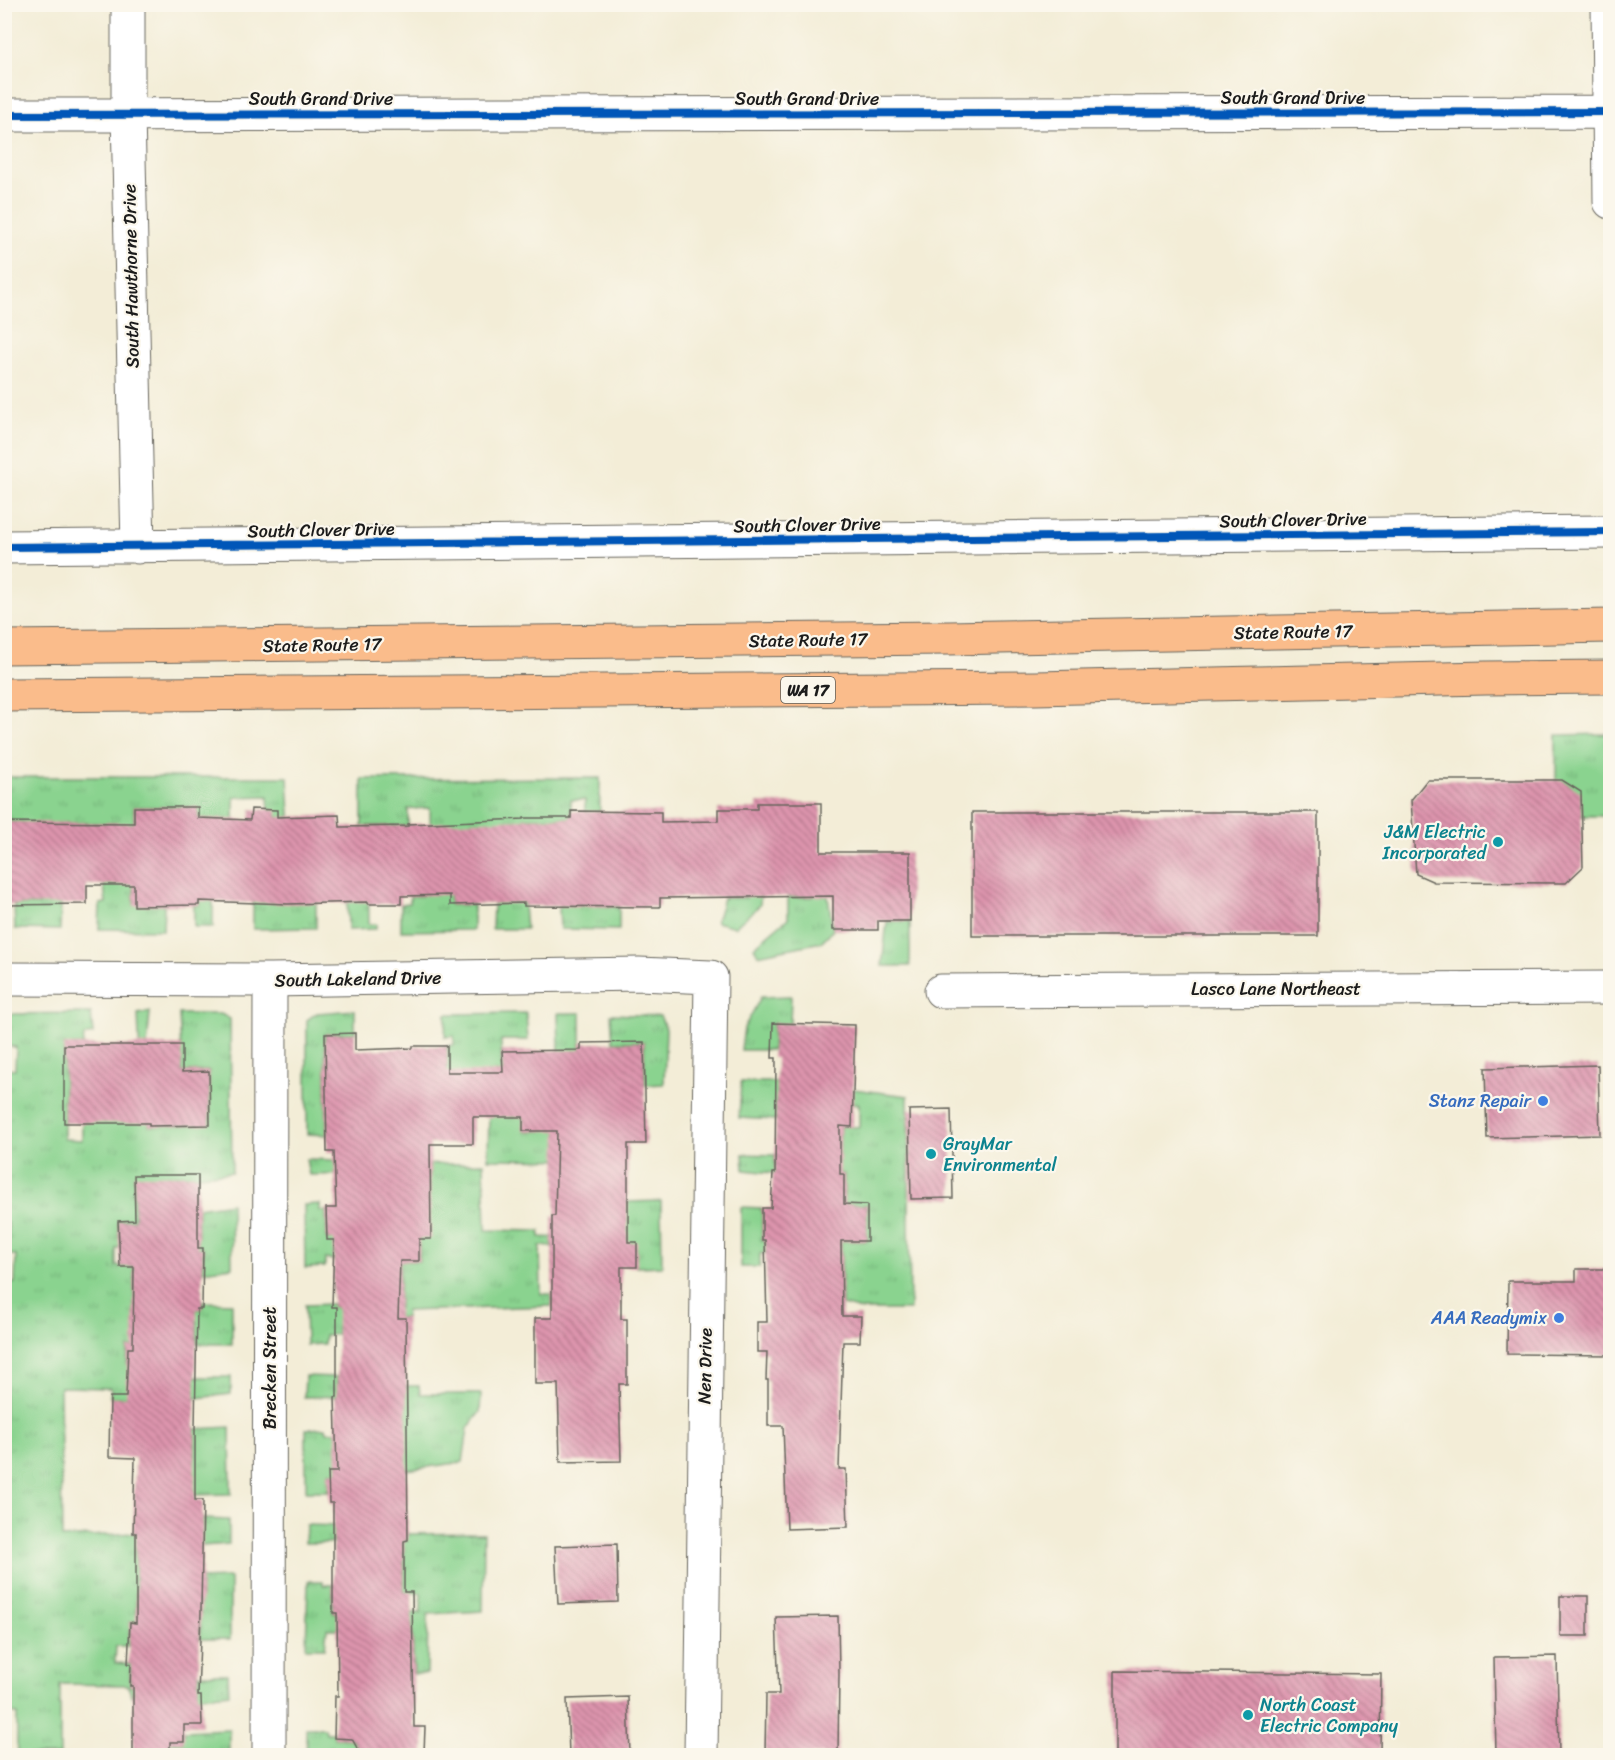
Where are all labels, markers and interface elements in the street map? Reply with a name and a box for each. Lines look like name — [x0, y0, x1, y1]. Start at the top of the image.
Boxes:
street label: South Grand Drive — [1221, 82, 1365, 114]
street label: South Grand Drive — [249, 83, 393, 115]
street label: South Grand Drive — [735, 83, 879, 115]
street label: South Hawthorne Drive — [113, 183, 149, 369]
street label: South Clover Drive — [1219, 503, 1367, 537]
street label: South Clover Drive — [733, 508, 881, 542]
street label: South Clover Drive — [247, 513, 395, 547]
street label: State Route 17 — [1233, 615, 1354, 649]
street label: State Route 17 — [748, 623, 869, 657]
street label: State Route 17 — [262, 628, 383, 662]
road number: WA 17 — [781, 677, 835, 703]
place label: J&M Electric Incorporated — [1382, 816, 1487, 869]
marker: J&M Electric Incorporated — [1491, 835, 1505, 849]
street label: South Lakeland Drive — [274, 962, 442, 996]
street label: Lasco Lane Northeast — [1191, 973, 1361, 1005]
place label: Stanz Repair — [1429, 1085, 1533, 1117]
marker: Stanz Repair — [1536, 1094, 1550, 1108]
place label: GrayMar Environmental — [943, 1128, 1057, 1181]
marker: GrayMar Environmental — [924, 1147, 938, 1161]
place label: AAA Readymix — [1430, 1302, 1548, 1334]
street label: Brecken Street — [254, 1307, 286, 1429]
marker: AAA Readymix — [1552, 1311, 1566, 1325]
street label: Nen Drive — [688, 1327, 722, 1404]
place label: North Coast Electric Company — [1260, 1689, 1399, 1742]
marker: North Coast Electric Company — [1241, 1708, 1255, 1722]

